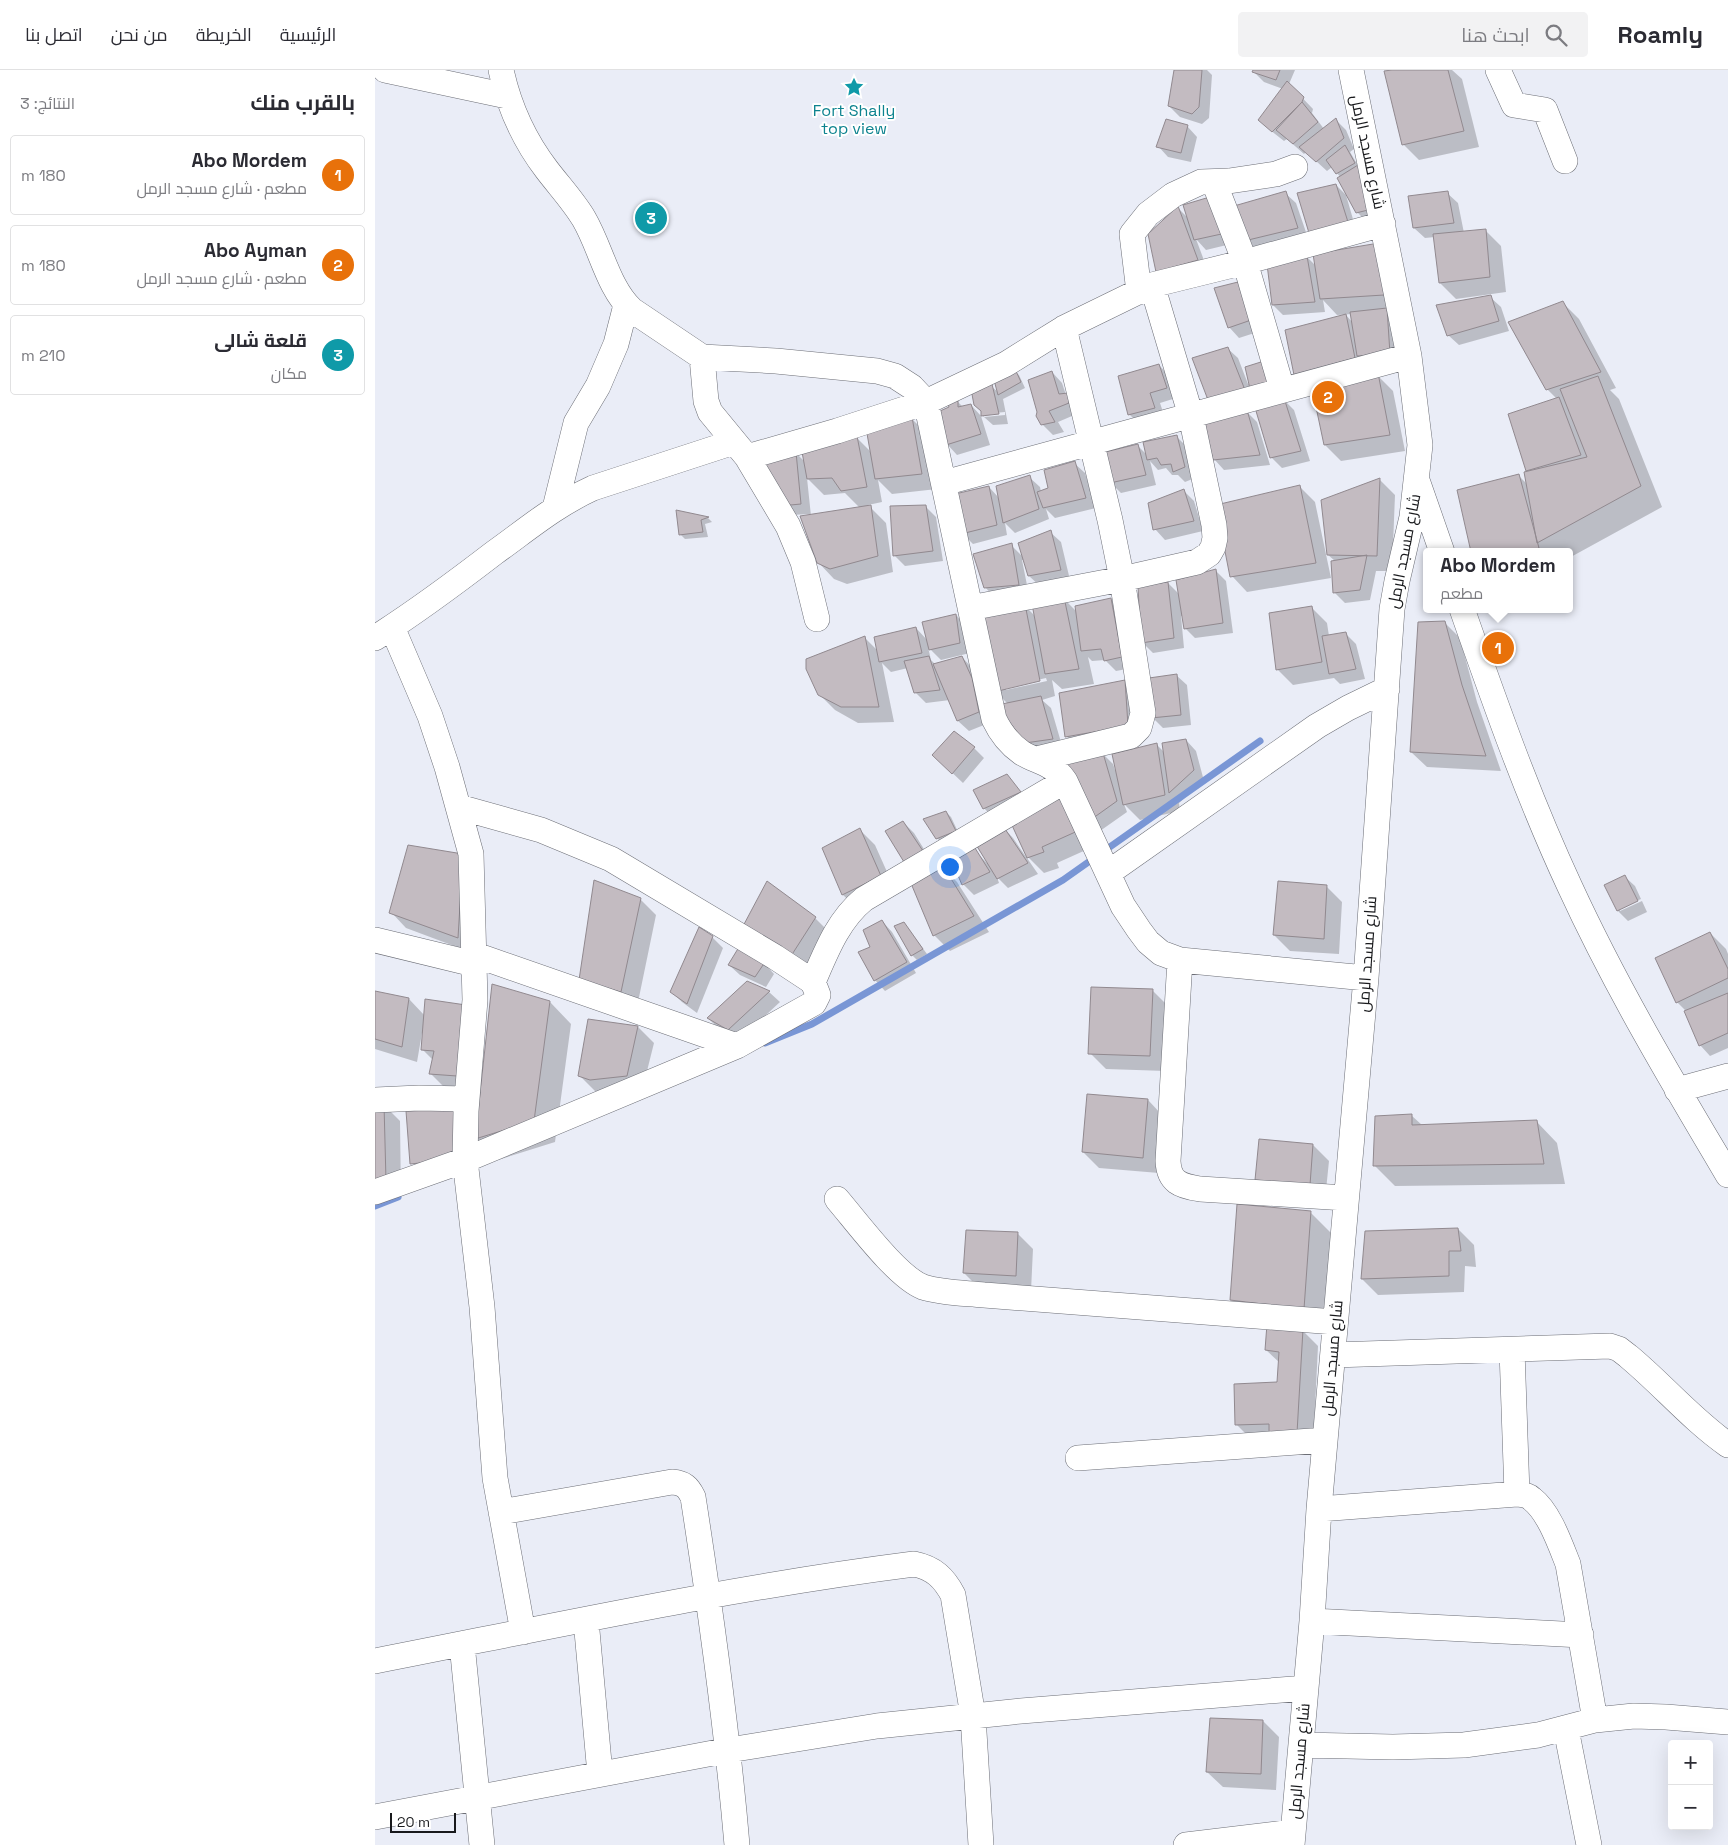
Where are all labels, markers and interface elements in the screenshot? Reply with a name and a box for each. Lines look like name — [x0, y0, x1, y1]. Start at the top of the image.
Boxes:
search box — [1238, 12, 1588, 57]
text: Roamly — [1618, 19, 1703, 50]
icon: search — [1542, 21, 1570, 49]
text: اتصل بنا — [25, 23, 83, 46]
text: من نحن — [111, 23, 168, 46]
text: الخريطة — [196, 23, 252, 46]
text: الرئيسية — [280, 23, 336, 46]
text: ابحث هنا — [1461, 23, 1530, 48]
place icon: Fort Shally top view — [843, 76, 865, 98]
text: بالقرب منك — [251, 89, 355, 116]
text: النتائج: 3 — [20, 93, 75, 114]
street label: شارع مسجد الرمل — [1345, 93, 1390, 211]
place label: Fort Shally top view — [813, 100, 895, 139]
text: Abo Mordem — [191, 148, 307, 173]
text: 180 m — [21, 165, 66, 186]
text: 1 — [334, 165, 342, 186]
text: مطعم · شارع مسجد الرمل — [136, 178, 307, 199]
pin: 3 — [635, 199, 667, 237]
text: Abo Ayman — [204, 238, 307, 263]
text: 180 m — [21, 255, 66, 276]
text: 2 — [333, 255, 343, 276]
text: مطعم · شارع مسجد الرمل — [136, 268, 307, 289]
text: قلعة شالى — [214, 328, 307, 353]
text: 210 m — [21, 345, 65, 366]
text: 3 — [333, 345, 343, 366]
text: مكان — [271, 363, 307, 384]
pin: 2 — [1312, 378, 1344, 416]
street label: شارع مسجد الرمل — [1383, 492, 1426, 610]
popup — [1423, 548, 1573, 613]
text: Abo Mordem — [1440, 553, 1556, 578]
text: مطعم — [1440, 583, 1483, 604]
pin: 1 — [1482, 629, 1514, 667]
your location — [937, 854, 963, 880]
street label: شارع مسجد الرمل — [1352, 895, 1383, 1013]
street label: شارع مسجد الرمل — [1316, 1299, 1349, 1417]
street label: شارع مسجد الرمل — [1283, 1702, 1316, 1820]
map controls — [1668, 1740, 1713, 1830]
button: + — [1668, 1740, 1713, 1785]
button: − — [1668, 1785, 1713, 1830]
scale bar — [390, 1810, 456, 1833]
text: 20 m — [397, 1813, 430, 1831]

